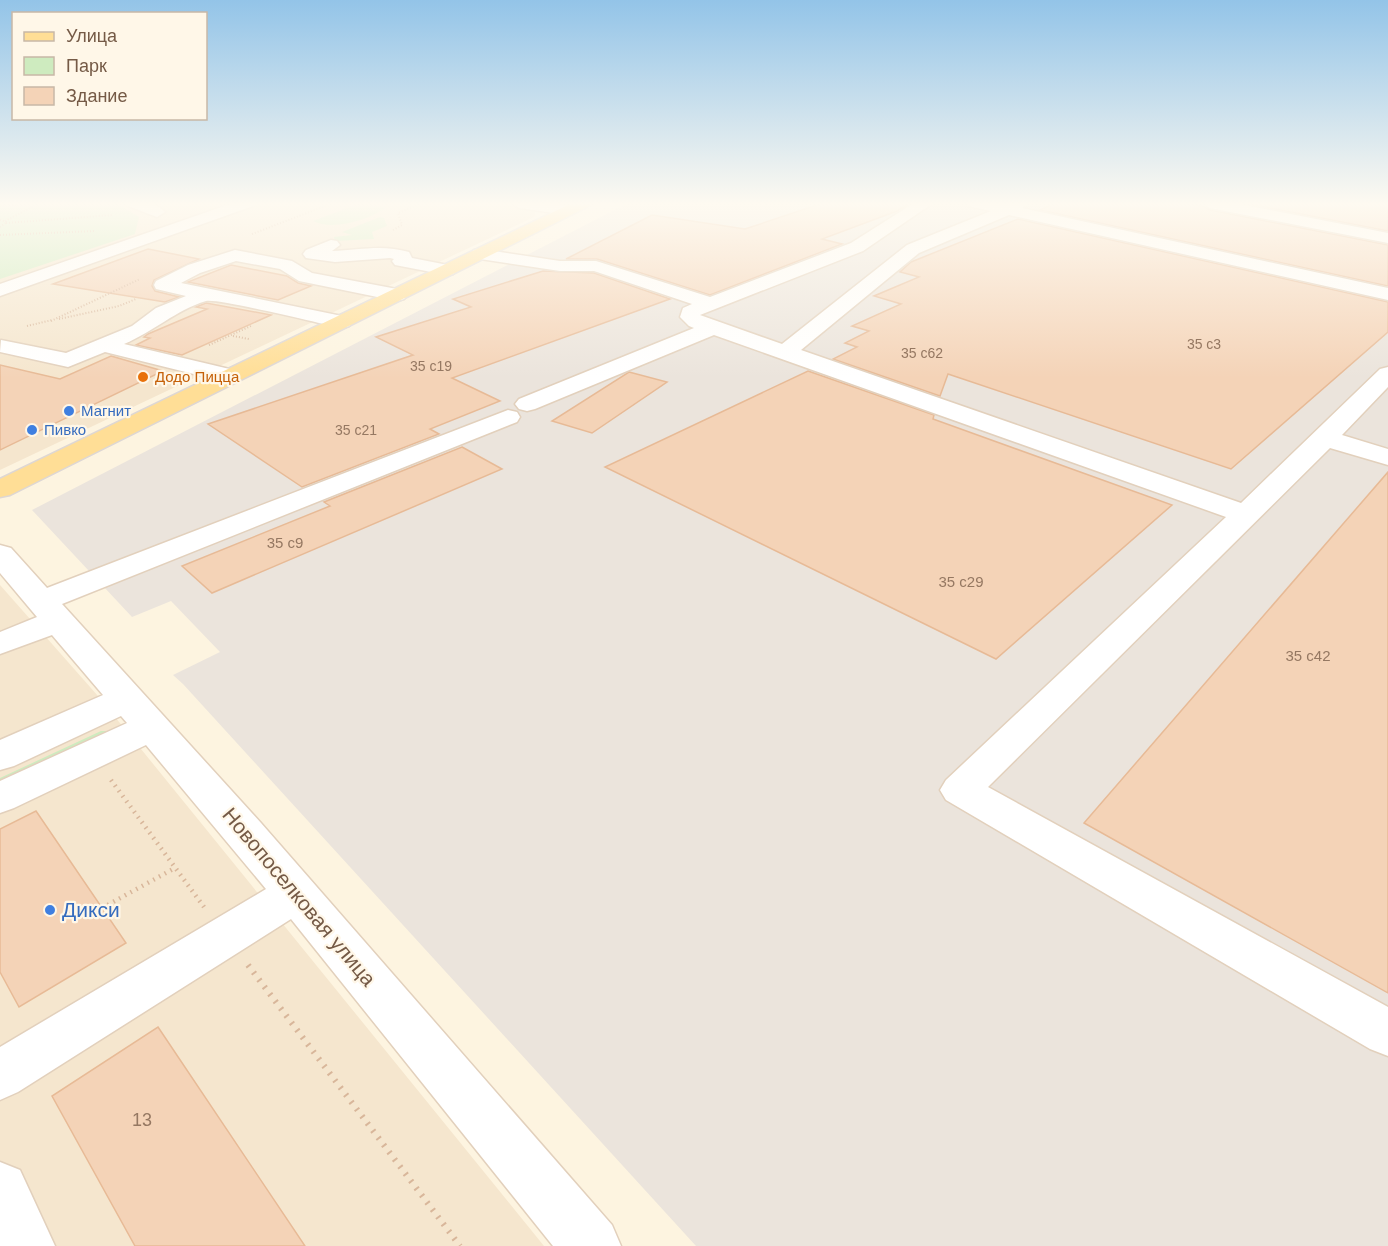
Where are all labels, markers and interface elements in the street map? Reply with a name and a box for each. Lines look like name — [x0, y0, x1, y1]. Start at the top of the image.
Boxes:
legend — [12, 12, 207, 120]
text: Улица — [66, 26, 118, 46]
text: Парк — [66, 56, 107, 76]
text: Здание — [66, 86, 127, 106]
house number: 35 c3 — [1187, 336, 1221, 352]
house number: 35 с62 — [901, 345, 943, 361]
house number: 35 с19 — [410, 358, 452, 374]
place label: Додо Пицца — [155, 368, 240, 385]
marker: Додо Пицца — [136, 370, 150, 384]
place label: Магнит — [81, 402, 131, 419]
marker: Магнит — [62, 404, 76, 418]
place label: Пивко — [44, 421, 86, 438]
house number: 35 с21 — [335, 422, 377, 438]
marker: Пивко — [25, 423, 39, 437]
house number: 35 с9 — [267, 534, 303, 551]
house number: 35 с29 — [938, 573, 984, 590]
house number: 35 с42 — [1285, 647, 1331, 664]
street label: Новопоселковая улица — [218, 803, 381, 990]
place label: Дикси — [62, 898, 120, 921]
marker: Дикси — [43, 903, 57, 917]
house number: 13 — [132, 1110, 152, 1130]

